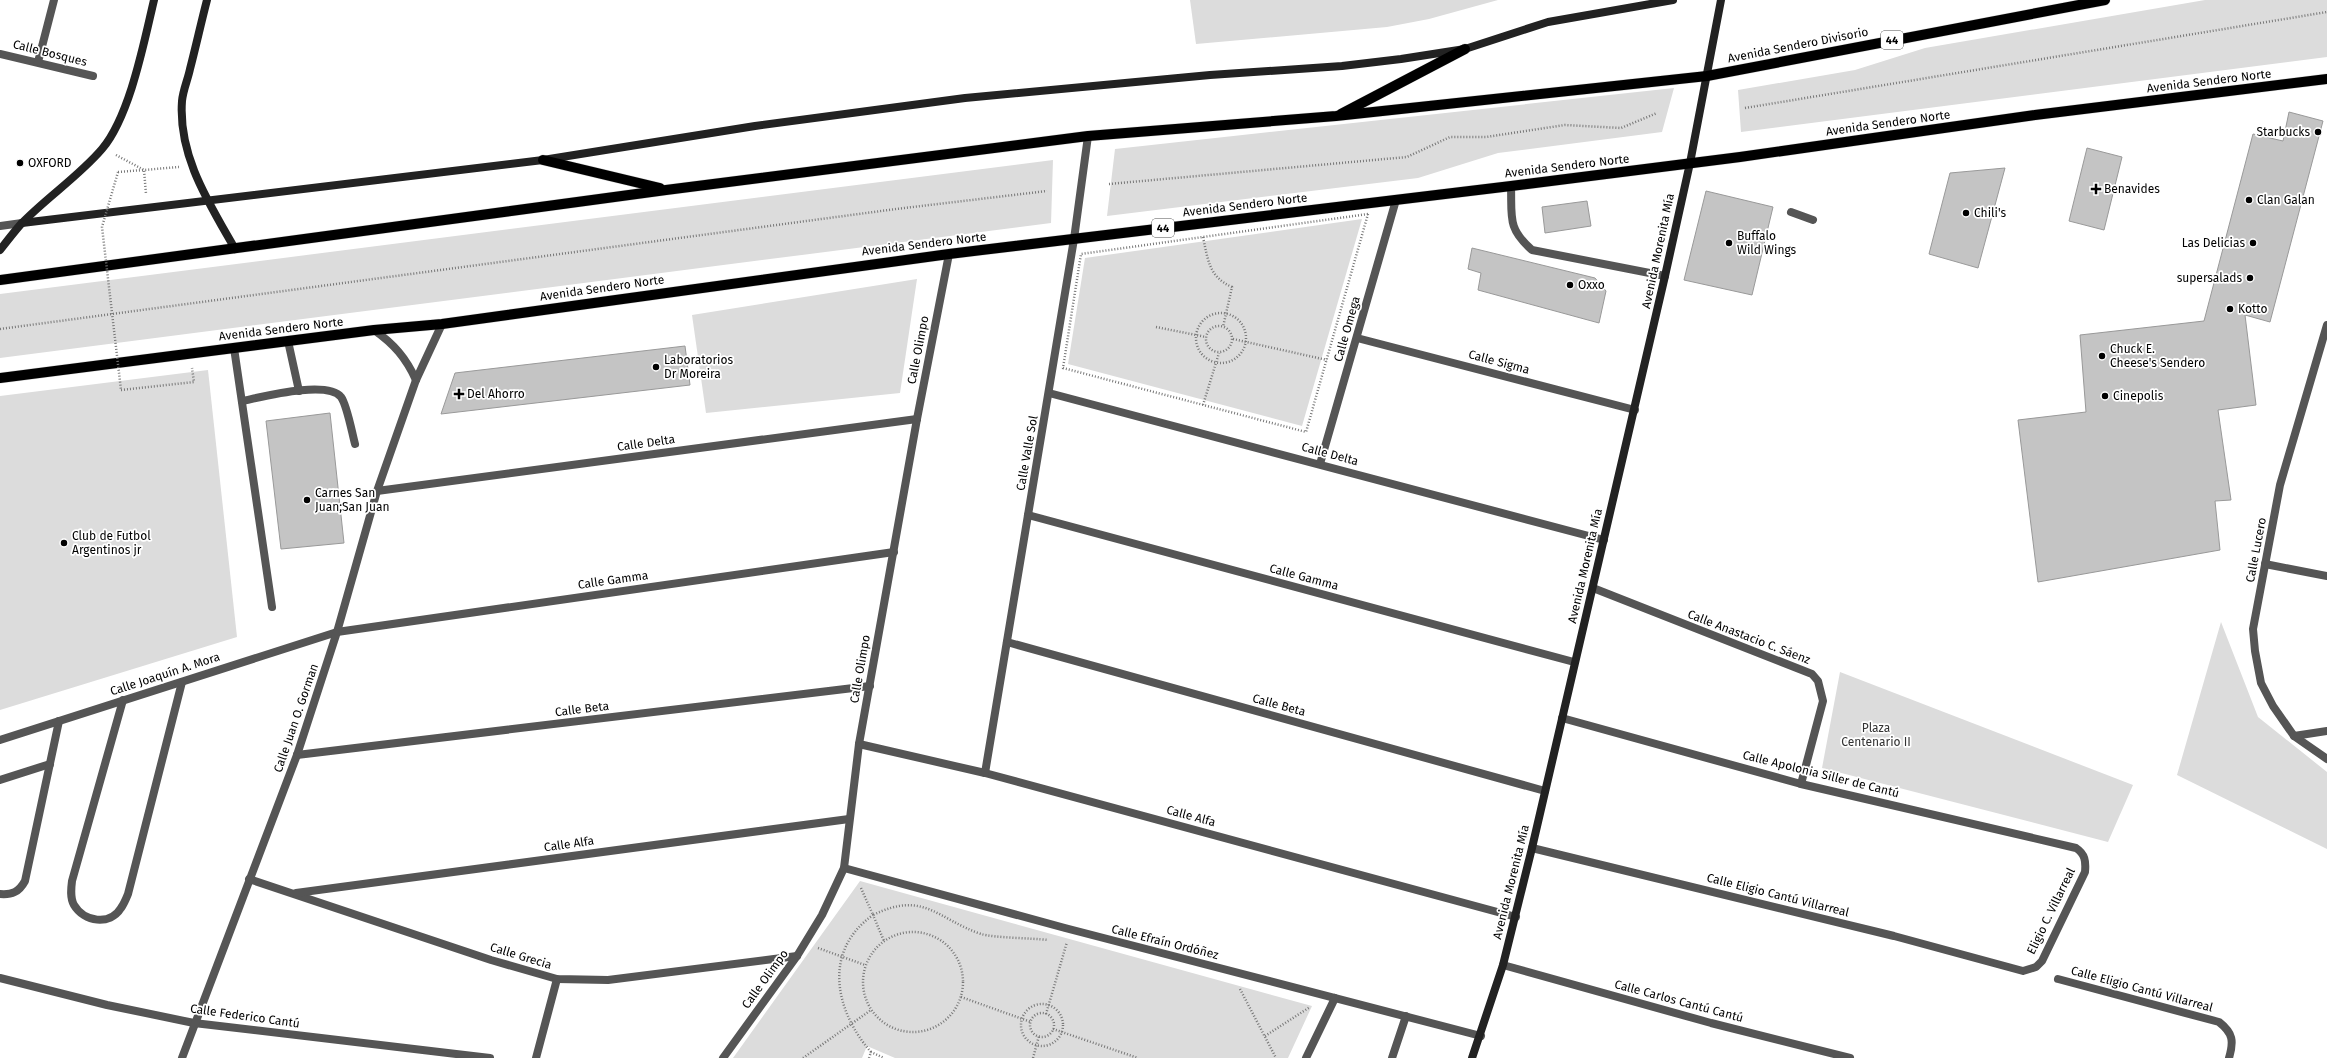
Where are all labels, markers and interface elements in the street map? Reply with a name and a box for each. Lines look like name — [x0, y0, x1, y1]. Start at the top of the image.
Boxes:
street label: Avenida Sendero Divisorio — [1727, 24, 1869, 66]
road number: 44 — [1881, 31, 1903, 49]
street label: Calle Bosques — [11, 37, 89, 69]
street label: Avenida Sendero Norte — [2146, 66, 2272, 96]
street label: Avenida Sendero Norte — [1825, 107, 1951, 139]
place label: Starbucks — [2257, 125, 2310, 139]
marker: Starbucks — [2313, 127, 2323, 137]
street label: Avenida Sendero Norte — [1504, 151, 1630, 181]
place label: OXFORD — [28, 156, 72, 170]
marker: OXFORD — [15, 158, 25, 168]
place label: Benavides — [2104, 182, 2160, 196]
marker: Benavides — [2091, 184, 2101, 194]
street label: Avenida Sendero Norte — [1182, 190, 1308, 220]
street label: Avenida Morenita Mía — [1639, 192, 1677, 310]
place label: Clan Galan — [2257, 193, 2315, 207]
marker: Clan Galan — [2244, 195, 2254, 205]
place label: Chili's — [1974, 206, 2006, 220]
marker: Chili's — [1961, 208, 1971, 218]
road number: 44 — [1152, 219, 1174, 237]
street label: Avenida Sendero Norte — [861, 229, 987, 259]
place label: Buffalo Wild Wings — [1737, 229, 1797, 257]
place label: Las Delicias — [2182, 236, 2245, 250]
marker: Buffalo Wild Wings — [1724, 238, 1734, 248]
marker: Las Delicias — [2248, 238, 2258, 248]
place label: supersalads — [2177, 271, 2242, 285]
street label: Avenida Sendero Norte — [539, 272, 665, 304]
marker: supersalads — [2245, 273, 2255, 283]
place label: Oxxo — [1578, 278, 1605, 292]
marker: Oxxo — [1565, 280, 1575, 290]
street label: Calle Omega — [1331, 295, 1363, 363]
place label: Kotto — [2238, 302, 2267, 316]
marker: Kotto — [2225, 304, 2235, 314]
street label: Avenida Sendero Norte — [218, 314, 344, 344]
street label: Calle Olimpo — [905, 315, 931, 385]
place label: Chuck E. Cheese's Sendero — [2110, 342, 2205, 370]
street label: Calle Sigma — [1467, 347, 1531, 377]
marker: Chuck E. Cheese's Sendero — [2097, 351, 2107, 361]
place label: Laboratorios Dr Moreira — [664, 353, 733, 381]
marker: Laboratorios Dr Moreira — [651, 362, 661, 372]
place label: Del Ahorro — [467, 387, 525, 401]
marker: Del Ahorro — [454, 389, 464, 399]
place label: Cinepolis — [2113, 389, 2164, 403]
marker: Cinepolis — [2100, 391, 2110, 401]
street label: Calle Valle Sol — [1014, 414, 1041, 492]
street label: Calle Delta — [616, 432, 676, 454]
street label: Calle Delta — [1300, 440, 1360, 468]
place label: Carnes San Juan;San Juan — [315, 486, 390, 514]
marker: Carnes San Juan;San Juan — [302, 495, 312, 505]
street label: Avenida Morenita Mía — [1565, 507, 1605, 625]
street label: Calle Lucero — [2243, 516, 2269, 584]
place label: Club de Futbol Argentinos jr — [72, 529, 151, 557]
marker: Club de Futbol Argentinos jr — [59, 538, 69, 548]
street label: Calle Gamma — [1268, 561, 1340, 593]
street label: Calle Gamma — [577, 568, 649, 592]
street label: Calle Anastacio C. Sáenz — [1686, 607, 1812, 667]
street label: Calle Olimpo — [847, 634, 873, 704]
street label: Calle Joaquín A. Mora — [108, 650, 222, 698]
street label: Calle Juan O. Gorman — [271, 662, 321, 774]
street label: Calle Beta — [1251, 691, 1307, 719]
street label: Calle Beta — [554, 699, 610, 719]
park label: Plaza Centenario II — [1841, 721, 1911, 749]
street label: Calle Apolonia Siller de Cantú — [1741, 748, 1901, 800]
street label: Calle Alfa — [1165, 803, 1217, 829]
street label: Avenida Morenita Mía — [1490, 823, 1532, 941]
street label: Calle Alfa — [543, 834, 595, 854]
street label: Eligio C. Villarreal — [2024, 865, 2078, 957]
street label: Calle Eligio Cantú Villarreal — [1705, 871, 1851, 920]
street label: Calle Efraín Ordóñez — [1110, 922, 1220, 962]
street label: Calle Grecia — [488, 940, 554, 972]
street label: Calle Olimpo — [739, 947, 791, 1011]
street label: Calle Eligio Cantú Villarreal — [2070, 963, 2215, 1015]
street label: Calle Carlos Cantú Cantú — [1613, 977, 1745, 1025]
street label: Calle Federico Cantú — [189, 1001, 301, 1031]

